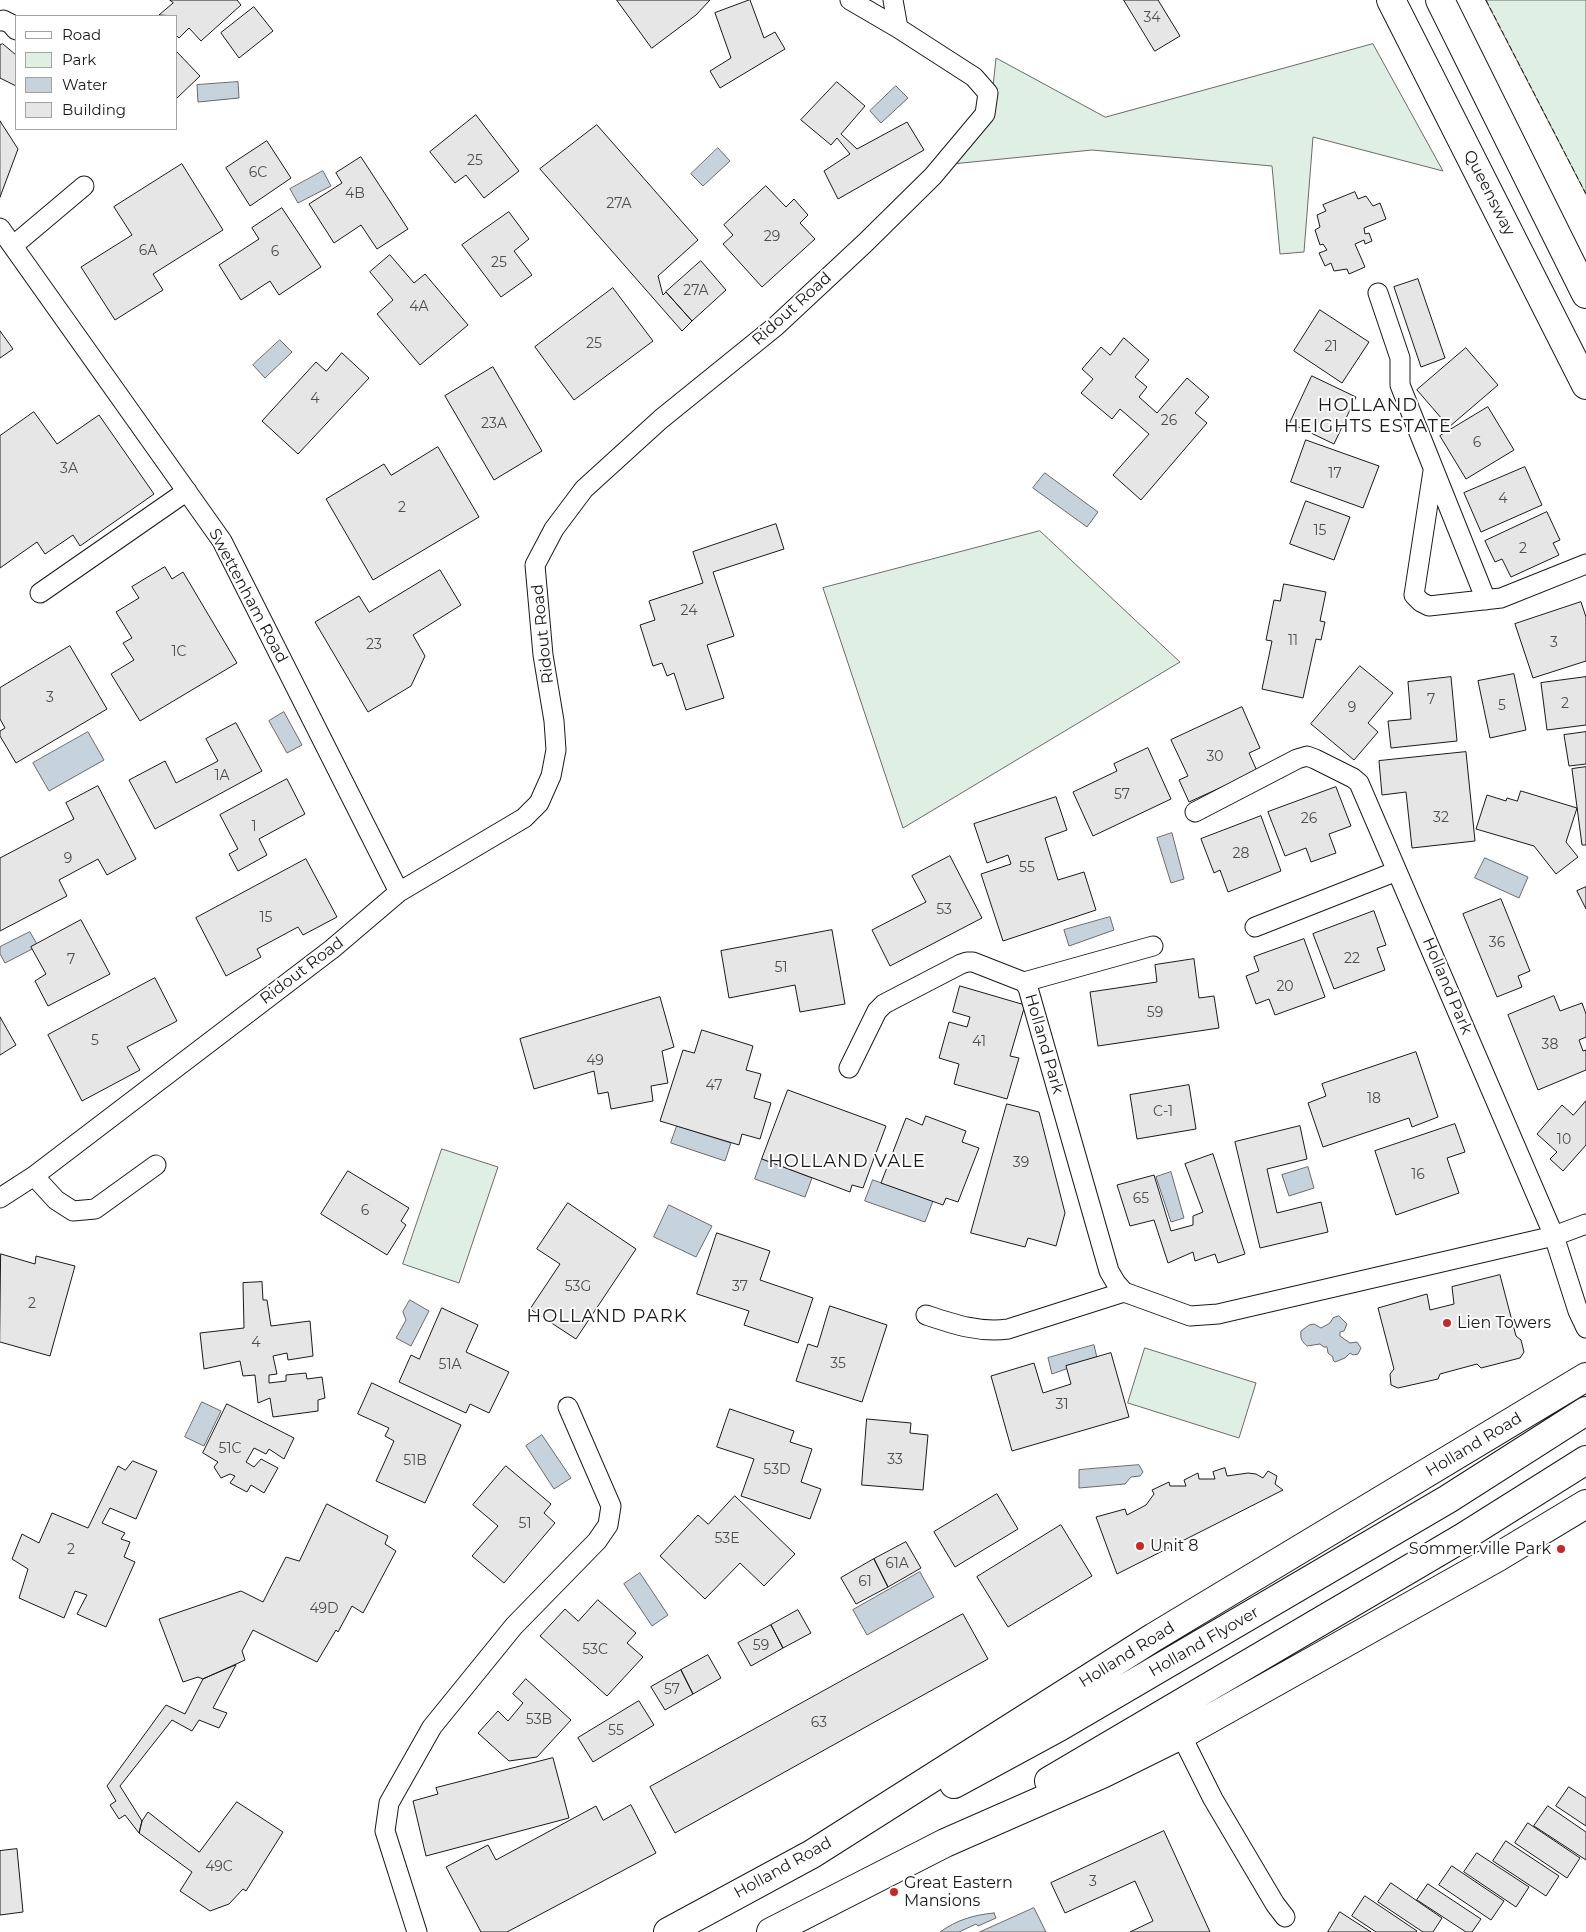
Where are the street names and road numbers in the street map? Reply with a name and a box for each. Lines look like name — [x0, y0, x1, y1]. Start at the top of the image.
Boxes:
street label: Queensway — [1459, 147, 1519, 239]
street label: Ridout Road — [748, 268, 836, 350]
street label: Swettenham Road — [204, 526, 292, 666]
street label: Ridout Road — [528, 583, 558, 685]
street label: Ridout Road — [256, 933, 348, 1009]
street label: Holland Park — [1418, 935, 1476, 1037]
street label: Holland Park — [1021, 992, 1067, 1096]
street label: Holland Road — [1422, 1409, 1526, 1481]
street label: Holland Flyover — [1145, 1603, 1263, 1681]
street label: Holland Road — [1076, 1618, 1178, 1692]
street label: Holland Road — [731, 1833, 835, 1903]

